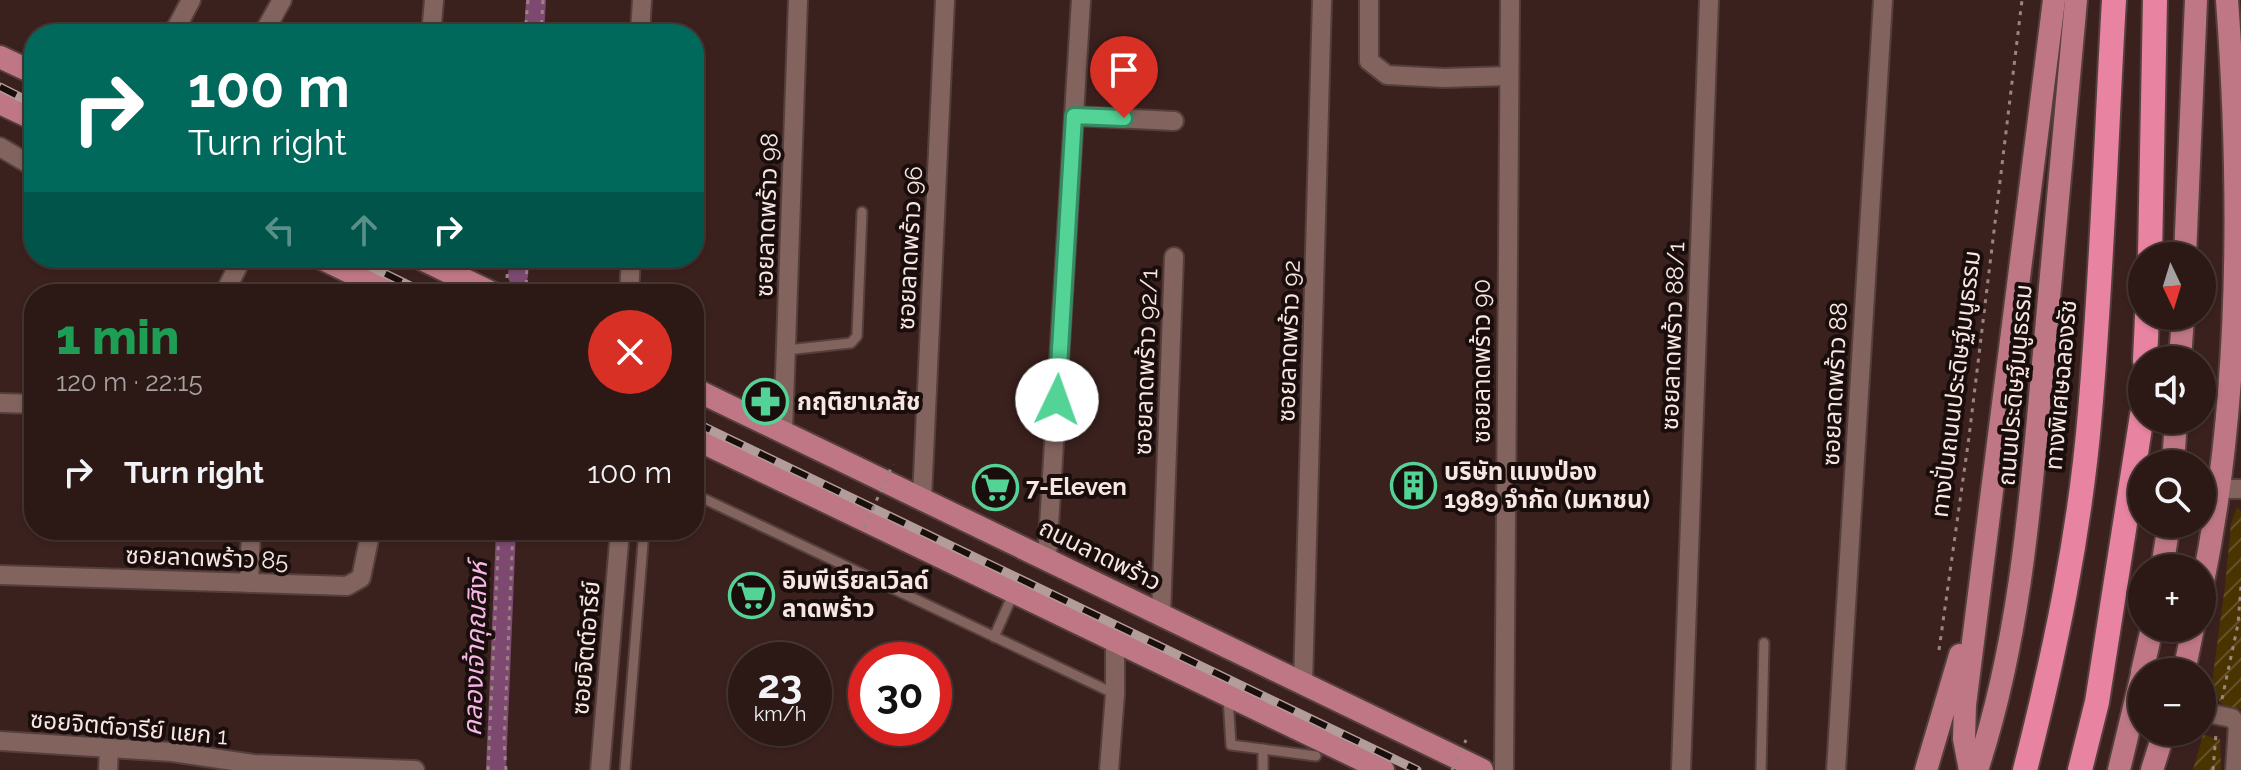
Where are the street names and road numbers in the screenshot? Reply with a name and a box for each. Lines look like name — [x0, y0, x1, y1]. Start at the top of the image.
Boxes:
street label: ซอยลาดพร้าว 98 — [749, 133, 784, 297]
street label: ซอยลาดพร้าว 96 — [891, 165, 928, 331]
street label: ซอยลาดพร้าว 88/1 — [1655, 241, 1690, 431]
street label: ทางปั่นถนนประดิษฐ์มนูธรรม — [1924, 249, 1987, 519]
street label: ซอยลาดพร้าว 92 — [1271, 259, 1306, 423]
street label: ซอยลาดพร้าว 92/1 — [1128, 268, 1163, 456]
street label: ซอยลาดพร้าว 90 — [1467, 279, 1496, 443]
street label: ถนนประดิษฐ์มนูธรรม — [1991, 283, 2039, 487]
street label: ทางพิเศษฉลองรัช — [2039, 299, 2082, 471]
street label: ซอยลาดพร้าว 88 — [1816, 301, 1853, 467]
street label: ถนนลาดพร้าว — [1035, 513, 1166, 597]
street label: ซอยลาดพร้าว 85 — [125, 540, 289, 575]
street label: ซอยจิตต์อารีย์ — [565, 580, 606, 716]
street label: ซอยจิตต์อารีย์ แยก 1 — [29, 704, 229, 751]

